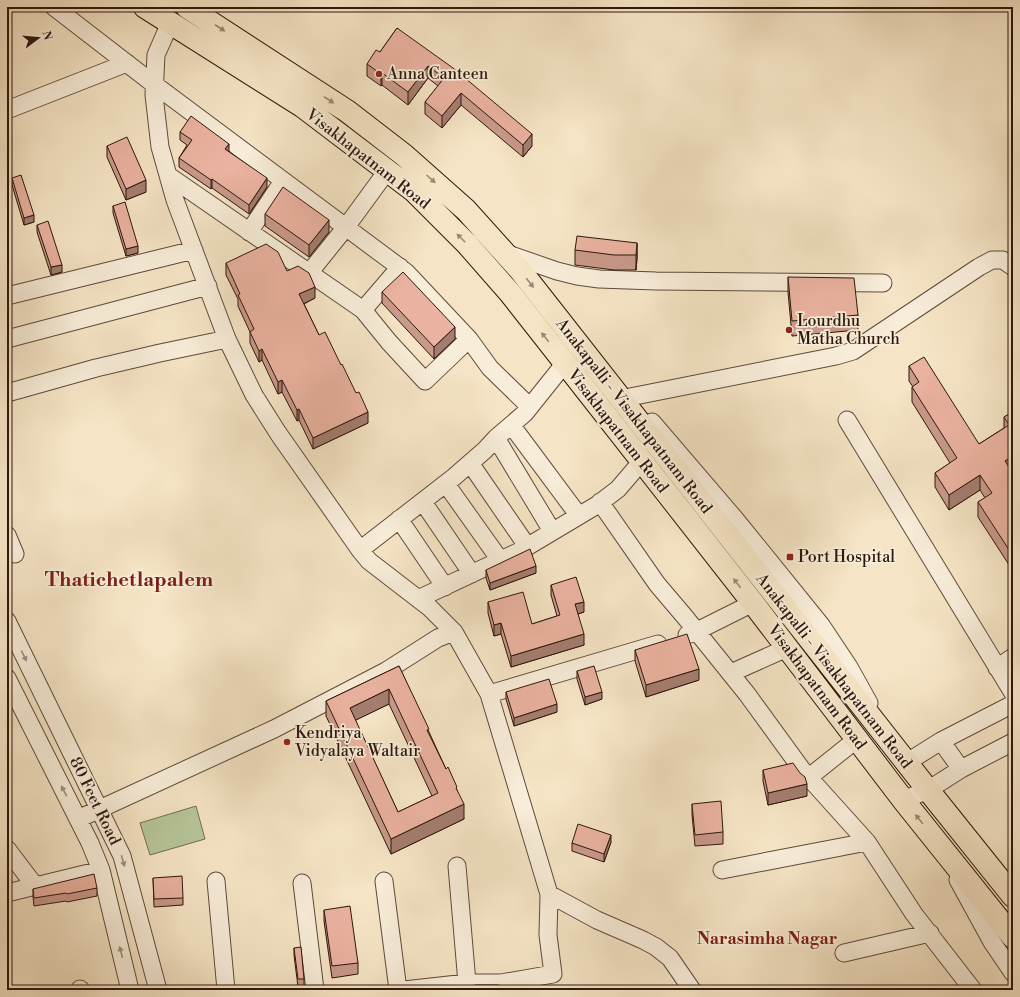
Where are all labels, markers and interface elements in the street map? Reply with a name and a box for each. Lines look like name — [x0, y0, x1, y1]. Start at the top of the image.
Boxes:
north arrow — [18, 18, 58, 58]
one-way arrow — [214, 25, 226, 32]
text: N — [39, 29, 55, 42]
place label: Anna Canteen — [386, 64, 489, 84]
marker: Anna Canteen — [374, 69, 384, 79]
one-way arrow — [323, 96, 334, 103]
street label: Visakhapatnam Road — [301, 104, 434, 214]
one-way arrow — [426, 174, 436, 184]
one-way arrow — [456, 233, 466, 243]
one-way arrow — [526, 278, 535, 289]
place label: Lourdhu Matha Church — [797, 311, 900, 349]
street label: Anakapalli - Visakhapatnam Road — [552, 315, 716, 517]
marker: Lourdhu Matha Church — [784, 325, 794, 335]
one-way arrow — [540, 332, 549, 343]
street label: Visakhapatnam Road — [564, 365, 672, 497]
place label: Port Hospital — [798, 547, 895, 567]
marker: Port Hospital — [785, 552, 795, 562]
district label: Thatichetlapalem — [45, 568, 213, 593]
street label: Anakapalli - Visakhapatnam Road — [752, 570, 916, 772]
one-way arrow — [733, 577, 742, 588]
street label: Visakhapatnam Road — [764, 621, 870, 753]
one-way arrow — [21, 650, 27, 661]
place label: Kendriya Vidyalaya Waltair — [294, 723, 420, 761]
marker: Kendriya Vidyalaya Waltair — [282, 737, 292, 747]
street label: 80 Feet Road — [65, 754, 125, 848]
one-way arrow — [61, 785, 67, 797]
one-way arrow — [914, 814, 923, 825]
one-way arrow — [120, 855, 126, 867]
district label: Narasimha Nagar — [697, 928, 838, 950]
one-way arrow — [117, 946, 123, 958]

